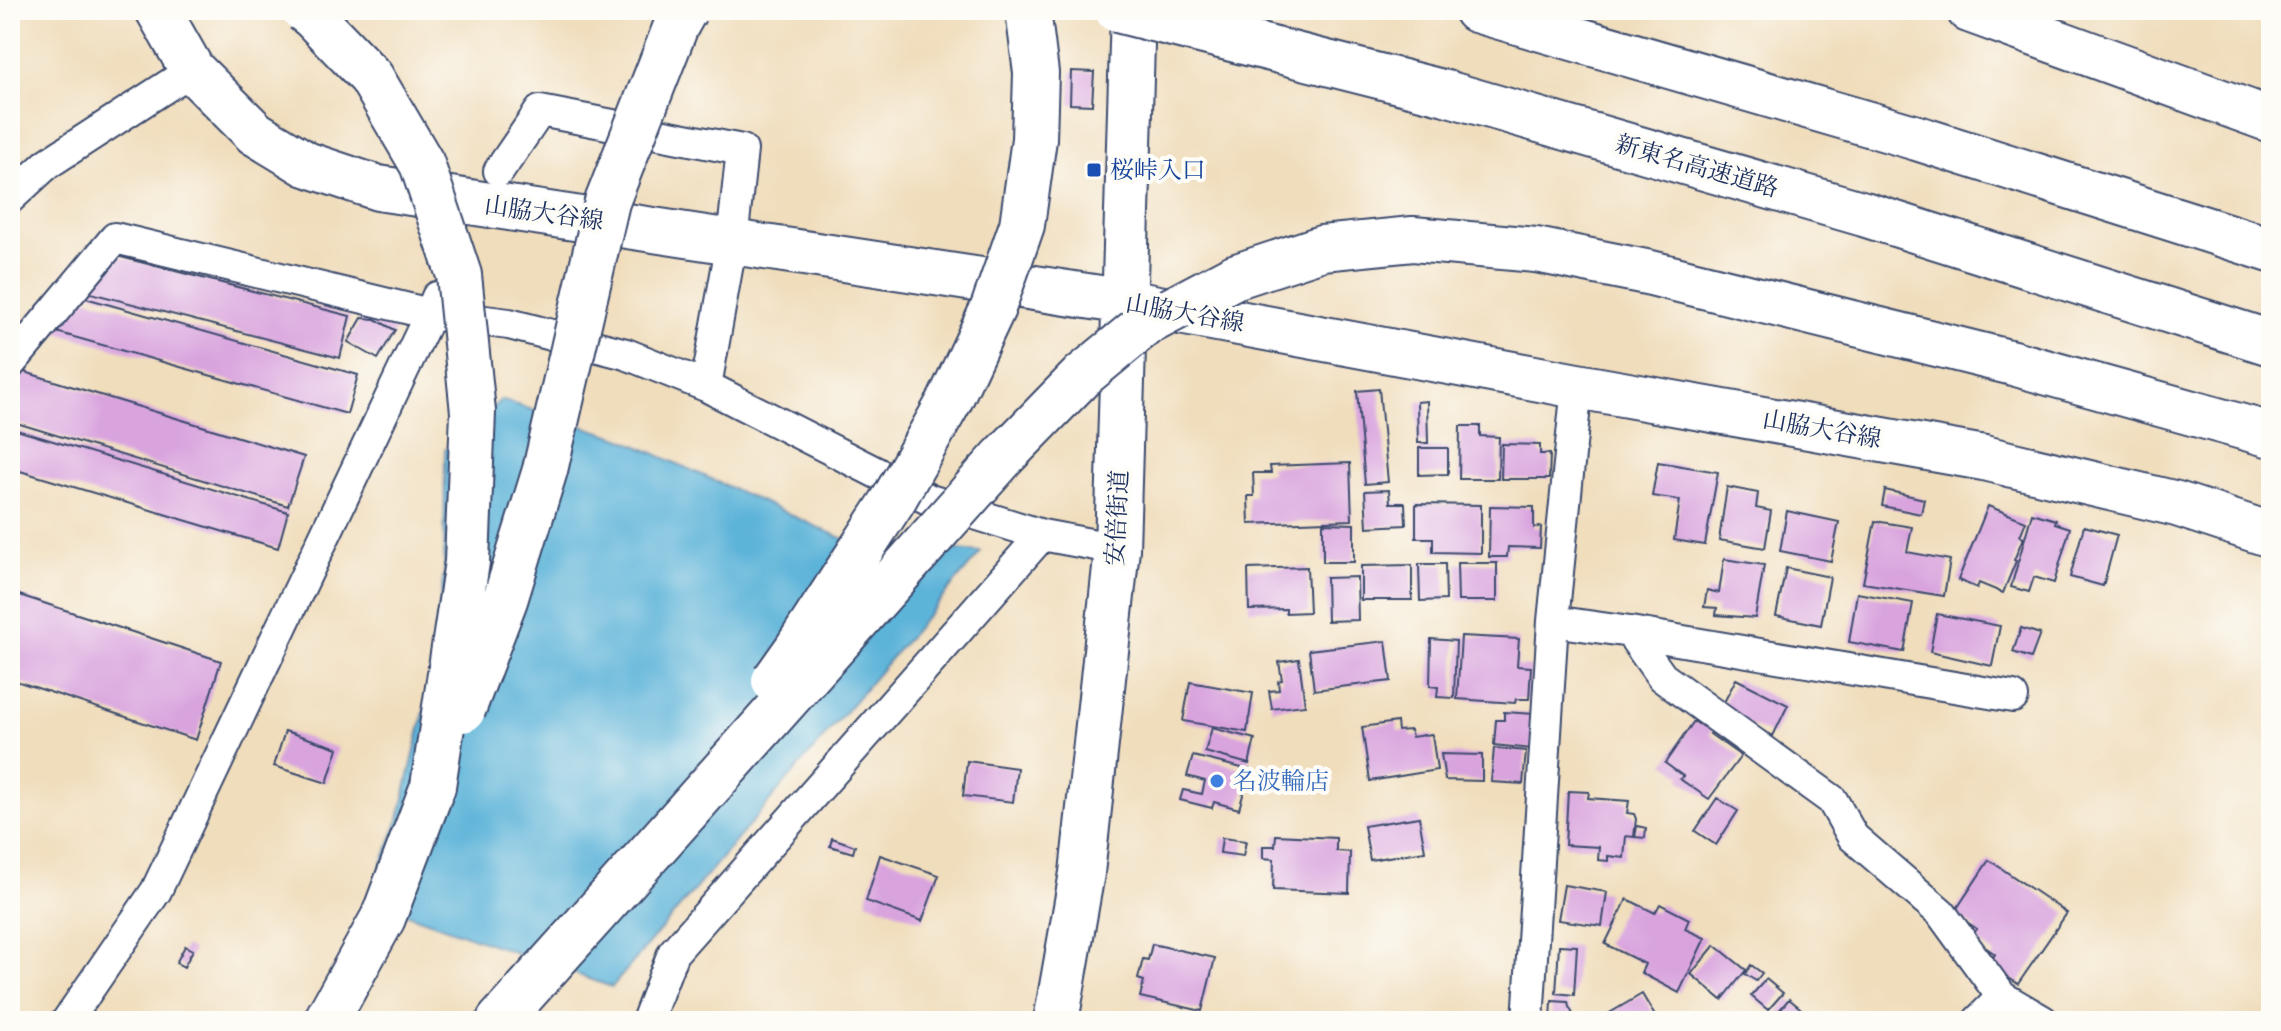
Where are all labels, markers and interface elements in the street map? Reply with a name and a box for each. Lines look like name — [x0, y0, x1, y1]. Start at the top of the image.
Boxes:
street label: 新東名高速道路 — [1612, 127, 1782, 205]
place label: 桜峠入口 — [1110, 154, 1206, 186]
marker: 桜峠入口 — [1085, 161, 1103, 179]
street label: 山脇大谷線 — [482, 189, 606, 237]
street label: 山脇大谷線 — [1123, 287, 1247, 339]
street label: 山脇大谷線 — [1760, 403, 1884, 455]
street label: 安倍街道 — [1099, 469, 1135, 567]
place label: 名波輪店 — [1233, 765, 1329, 797]
marker: 名波輪店 — [1208, 772, 1226, 790]

